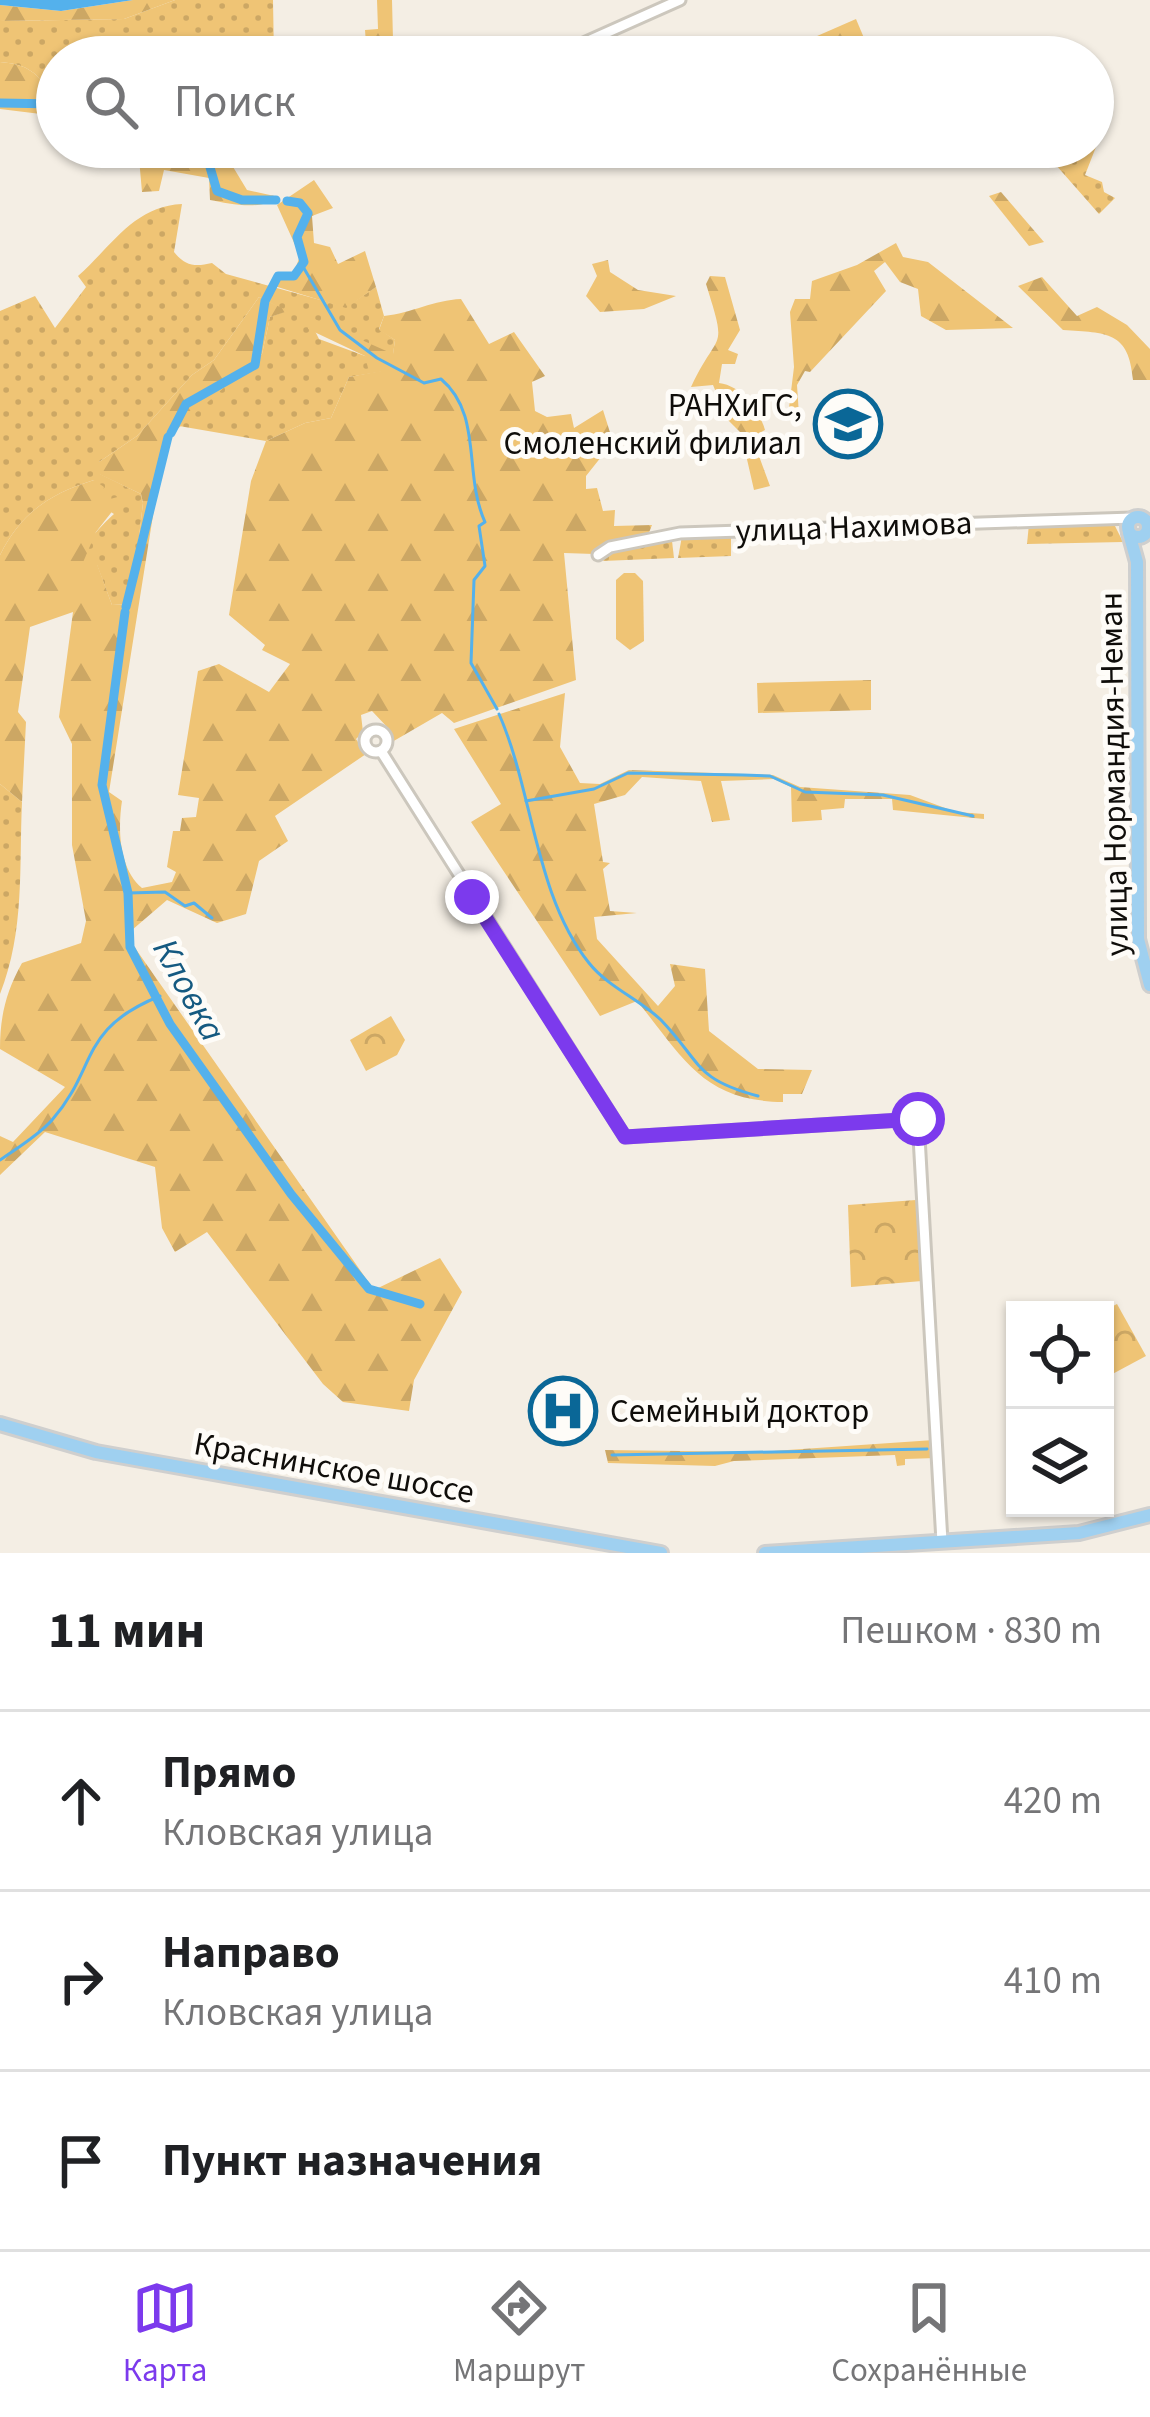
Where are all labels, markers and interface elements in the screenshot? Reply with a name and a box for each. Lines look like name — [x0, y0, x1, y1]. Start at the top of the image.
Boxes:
search box — [36, 36, 1114, 168]
icon: search — [78, 69, 144, 135]
text: Поиск — [174, 70, 296, 134]
place label: РАНХиГС, Смоленский филиал — [503, 382, 802, 467]
school or university icon: РАНХиГС, Смоленский филиал — [813, 389, 883, 459]
street label: улица Нахимова — [735, 499, 973, 555]
street label: улица Нормандия-Неман — [1087, 591, 1141, 957]
route end — [445, 870, 499, 924]
water label: Кловка — [140, 929, 238, 1051]
route start — [891, 1092, 945, 1146]
map controls — [1006, 1301, 1114, 1517]
button: locate — [1006, 1301, 1114, 1409]
hospital icon: Семейный доктор — [528, 1376, 598, 1446]
place label: Семейный доктор — [610, 1388, 869, 1435]
button: layers — [1006, 1409, 1114, 1517]
street label: Краснинское шоссе — [190, 1420, 478, 1516]
text: 11 мин — [48, 1595, 205, 1667]
text: Пешком · 830 m — [840, 1603, 1102, 1659]
text: Прямо — [162, 1741, 296, 1805]
icon: ahead — [48, 1768, 114, 1834]
text: 420 m — [1004, 1773, 1102, 1829]
text: Кловская улица — [162, 1805, 434, 1861]
text: Направо — [162, 1921, 340, 1985]
icon: right — [48, 1948, 114, 2014]
text: 410 m — [1004, 1953, 1102, 2009]
text: Кловская улица — [162, 1985, 434, 2041]
icon: arrive — [48, 2128, 114, 2194]
text: Пункт назначения — [162, 2129, 542, 2193]
tab: Карта — [123, 2275, 207, 2394]
tab: Маршрут — [453, 2275, 586, 2394]
tab: Сохранённые — [831, 2275, 1027, 2394]

